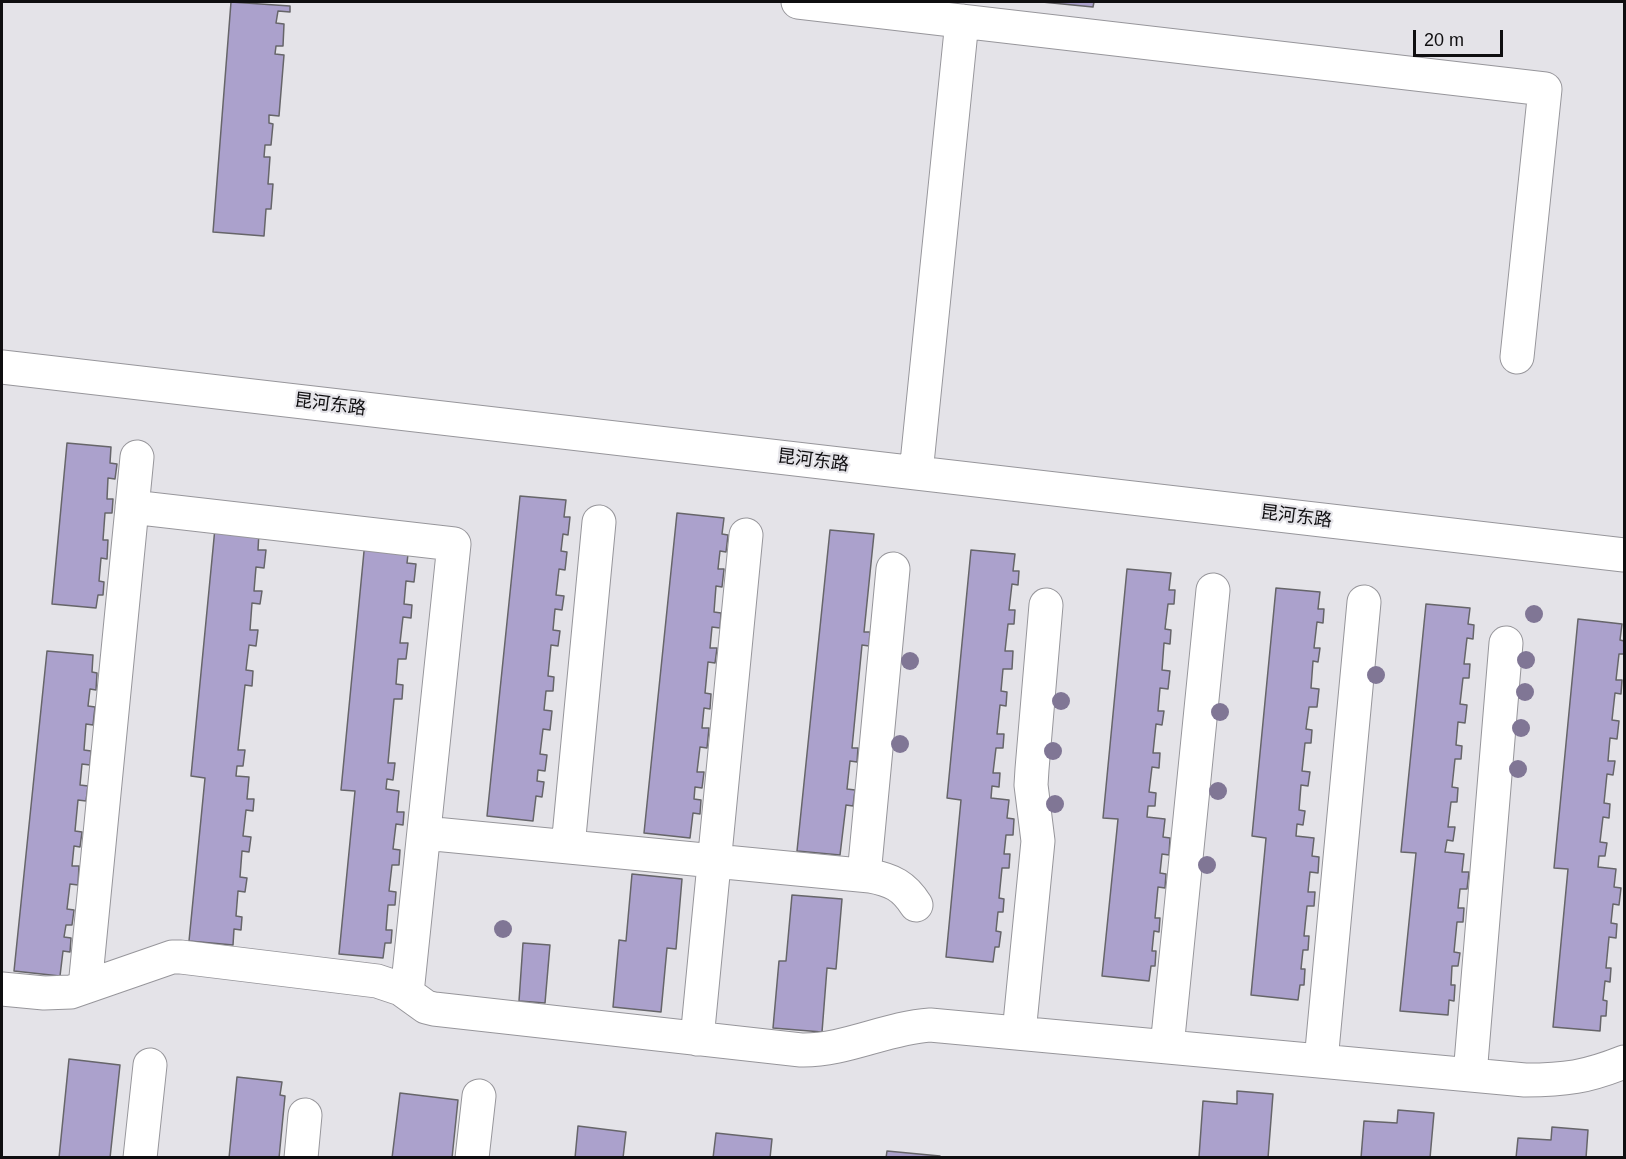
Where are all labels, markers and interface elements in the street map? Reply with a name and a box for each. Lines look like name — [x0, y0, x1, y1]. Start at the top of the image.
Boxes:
scale bar — [1416, 18, 1506, 56]
text: 20 m — [1424, 30, 1464, 50]
street label: 昆河东路 — [293, 390, 367, 420]
street label: 昆河东路 — [776, 446, 850, 476]
street label: 昆河东路 — [1259, 502, 1333, 532]

